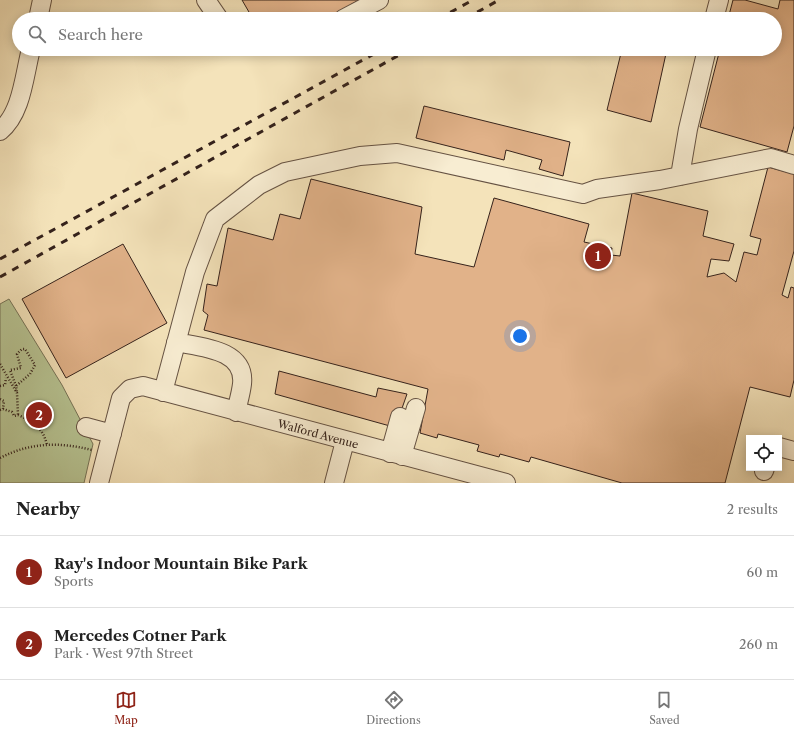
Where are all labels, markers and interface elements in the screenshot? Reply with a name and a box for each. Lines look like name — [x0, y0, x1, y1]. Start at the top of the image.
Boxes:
search box — [12, 12, 782, 56]
icon: search — [26, 23, 48, 45]
text: Search here — [58, 25, 143, 44]
pin: 1 — [585, 241, 611, 271]
your location — [510, 326, 530, 346]
pin: 2 — [26, 400, 52, 430]
street label: Walford Avenue — [275, 416, 360, 452]
map controls — [746, 435, 782, 471]
button: locate — [746, 435, 782, 471]
text: Nearby — [16, 499, 80, 519]
text: 2 results — [727, 501, 778, 517]
text: Ray's Indoor Mountain Bike Park — [54, 554, 308, 573]
text: 1 — [26, 564, 32, 580]
text: 60 m — [747, 564, 778, 580]
text: Sports — [54, 573, 93, 589]
text: Mercedes Cotner Park — [54, 626, 226, 645]
text: 2 — [25, 636, 33, 652]
text: 260 m — [739, 636, 778, 652]
text: Park · West 97th Street — [54, 645, 193, 661]
tab: Map — [114, 689, 138, 727]
tab: Directions — [366, 689, 421, 727]
tab: Saved — [649, 689, 680, 727]

